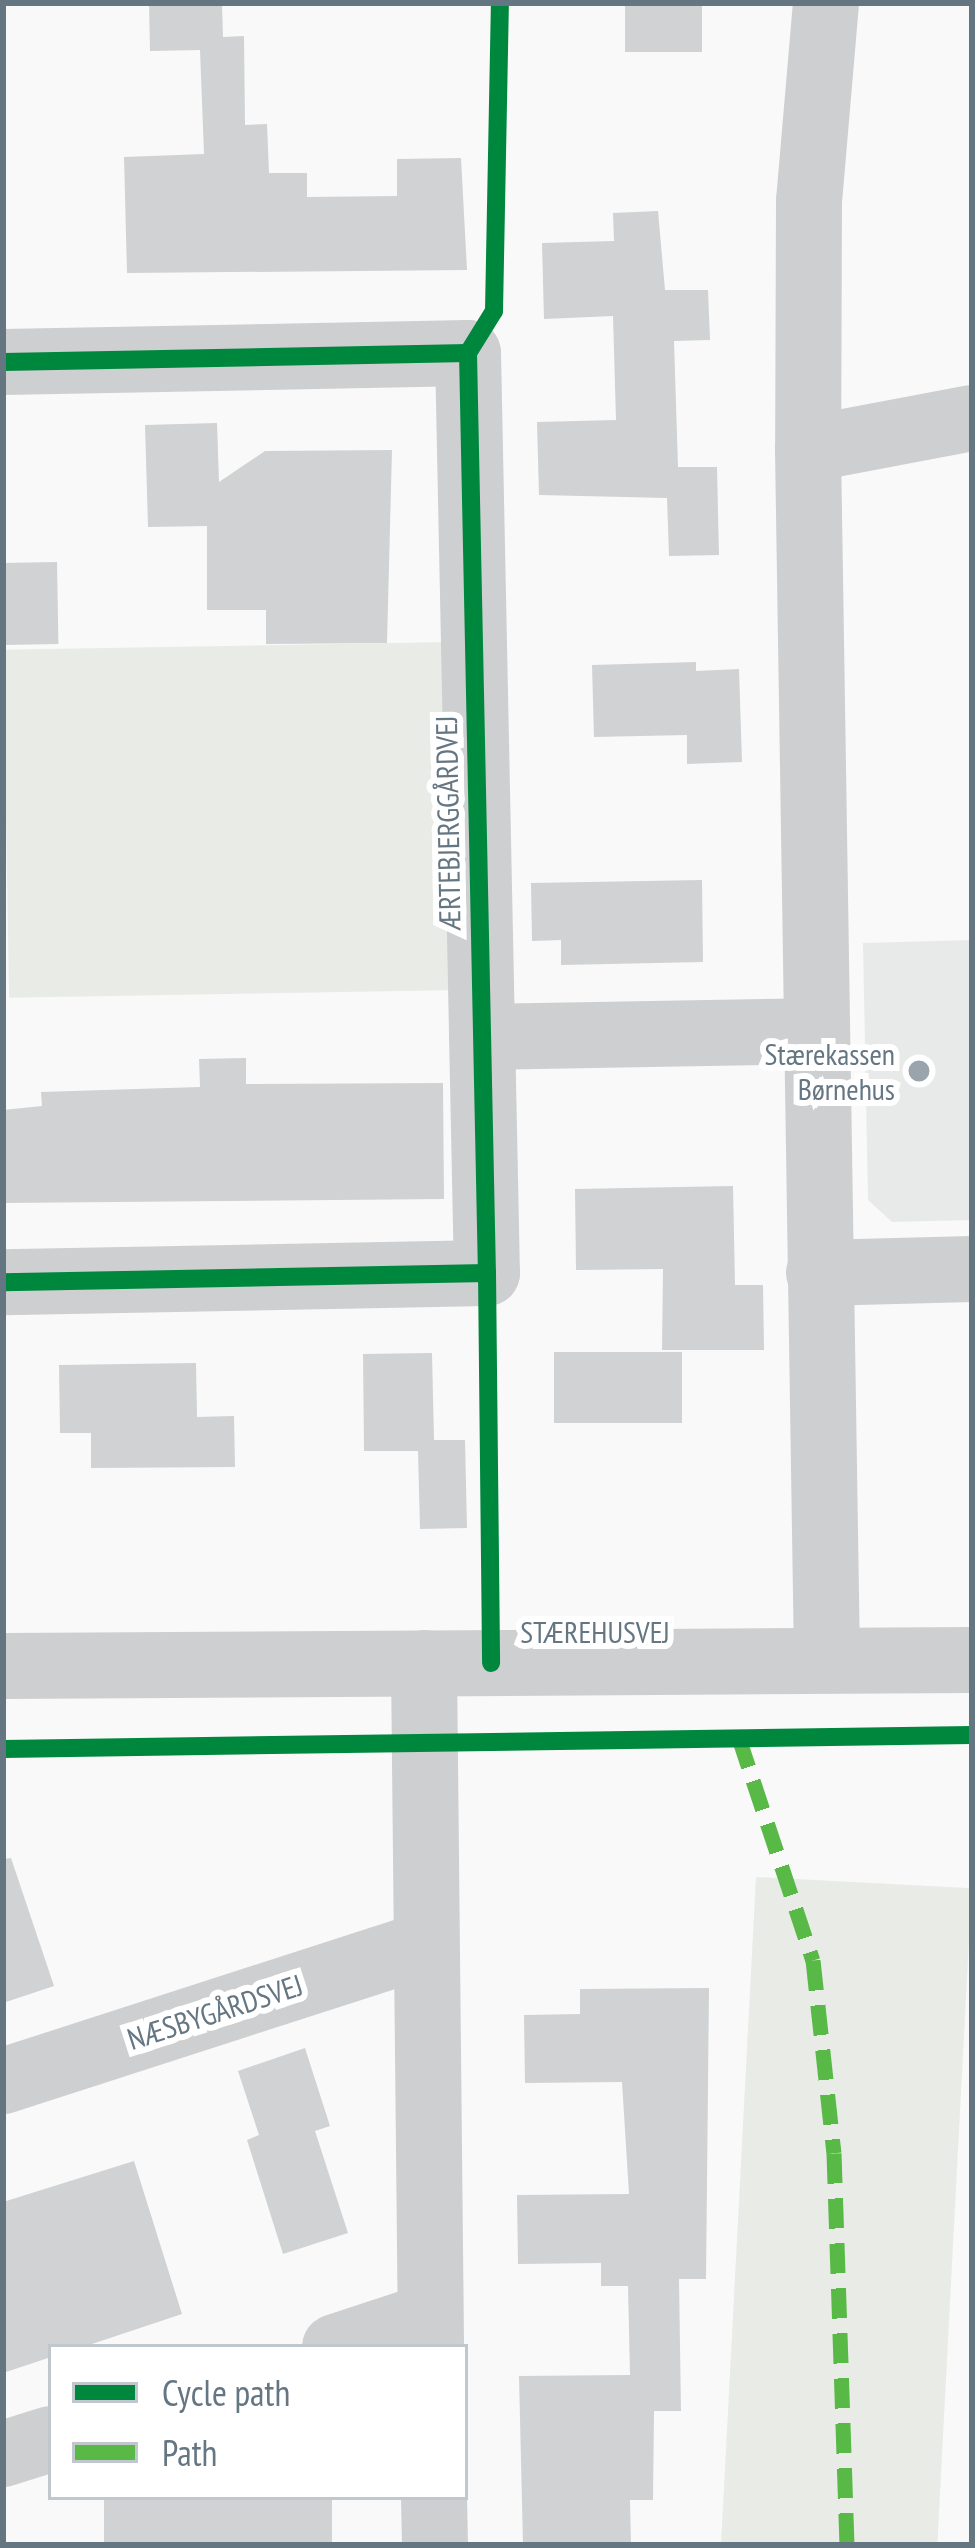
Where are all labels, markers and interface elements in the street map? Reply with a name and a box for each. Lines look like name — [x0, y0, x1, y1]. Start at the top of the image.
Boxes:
street label: ÆRTEBJERGGÅRDVEJ — [428, 715, 468, 931]
place label: Stærekassen Børnehus — [765, 1036, 895, 1106]
marker: Stærekassen Børnehus — [906, 1058, 932, 1084]
street label: STÆREHUSVEJ — [520, 1614, 670, 1650]
street label: NÆSBYGÅRDSVEJ — [123, 1967, 307, 2057]
legend — [48, 2344, 468, 2500]
text: Cycle path — [162, 2369, 290, 2416]
text: Path — [162, 2429, 217, 2476]

